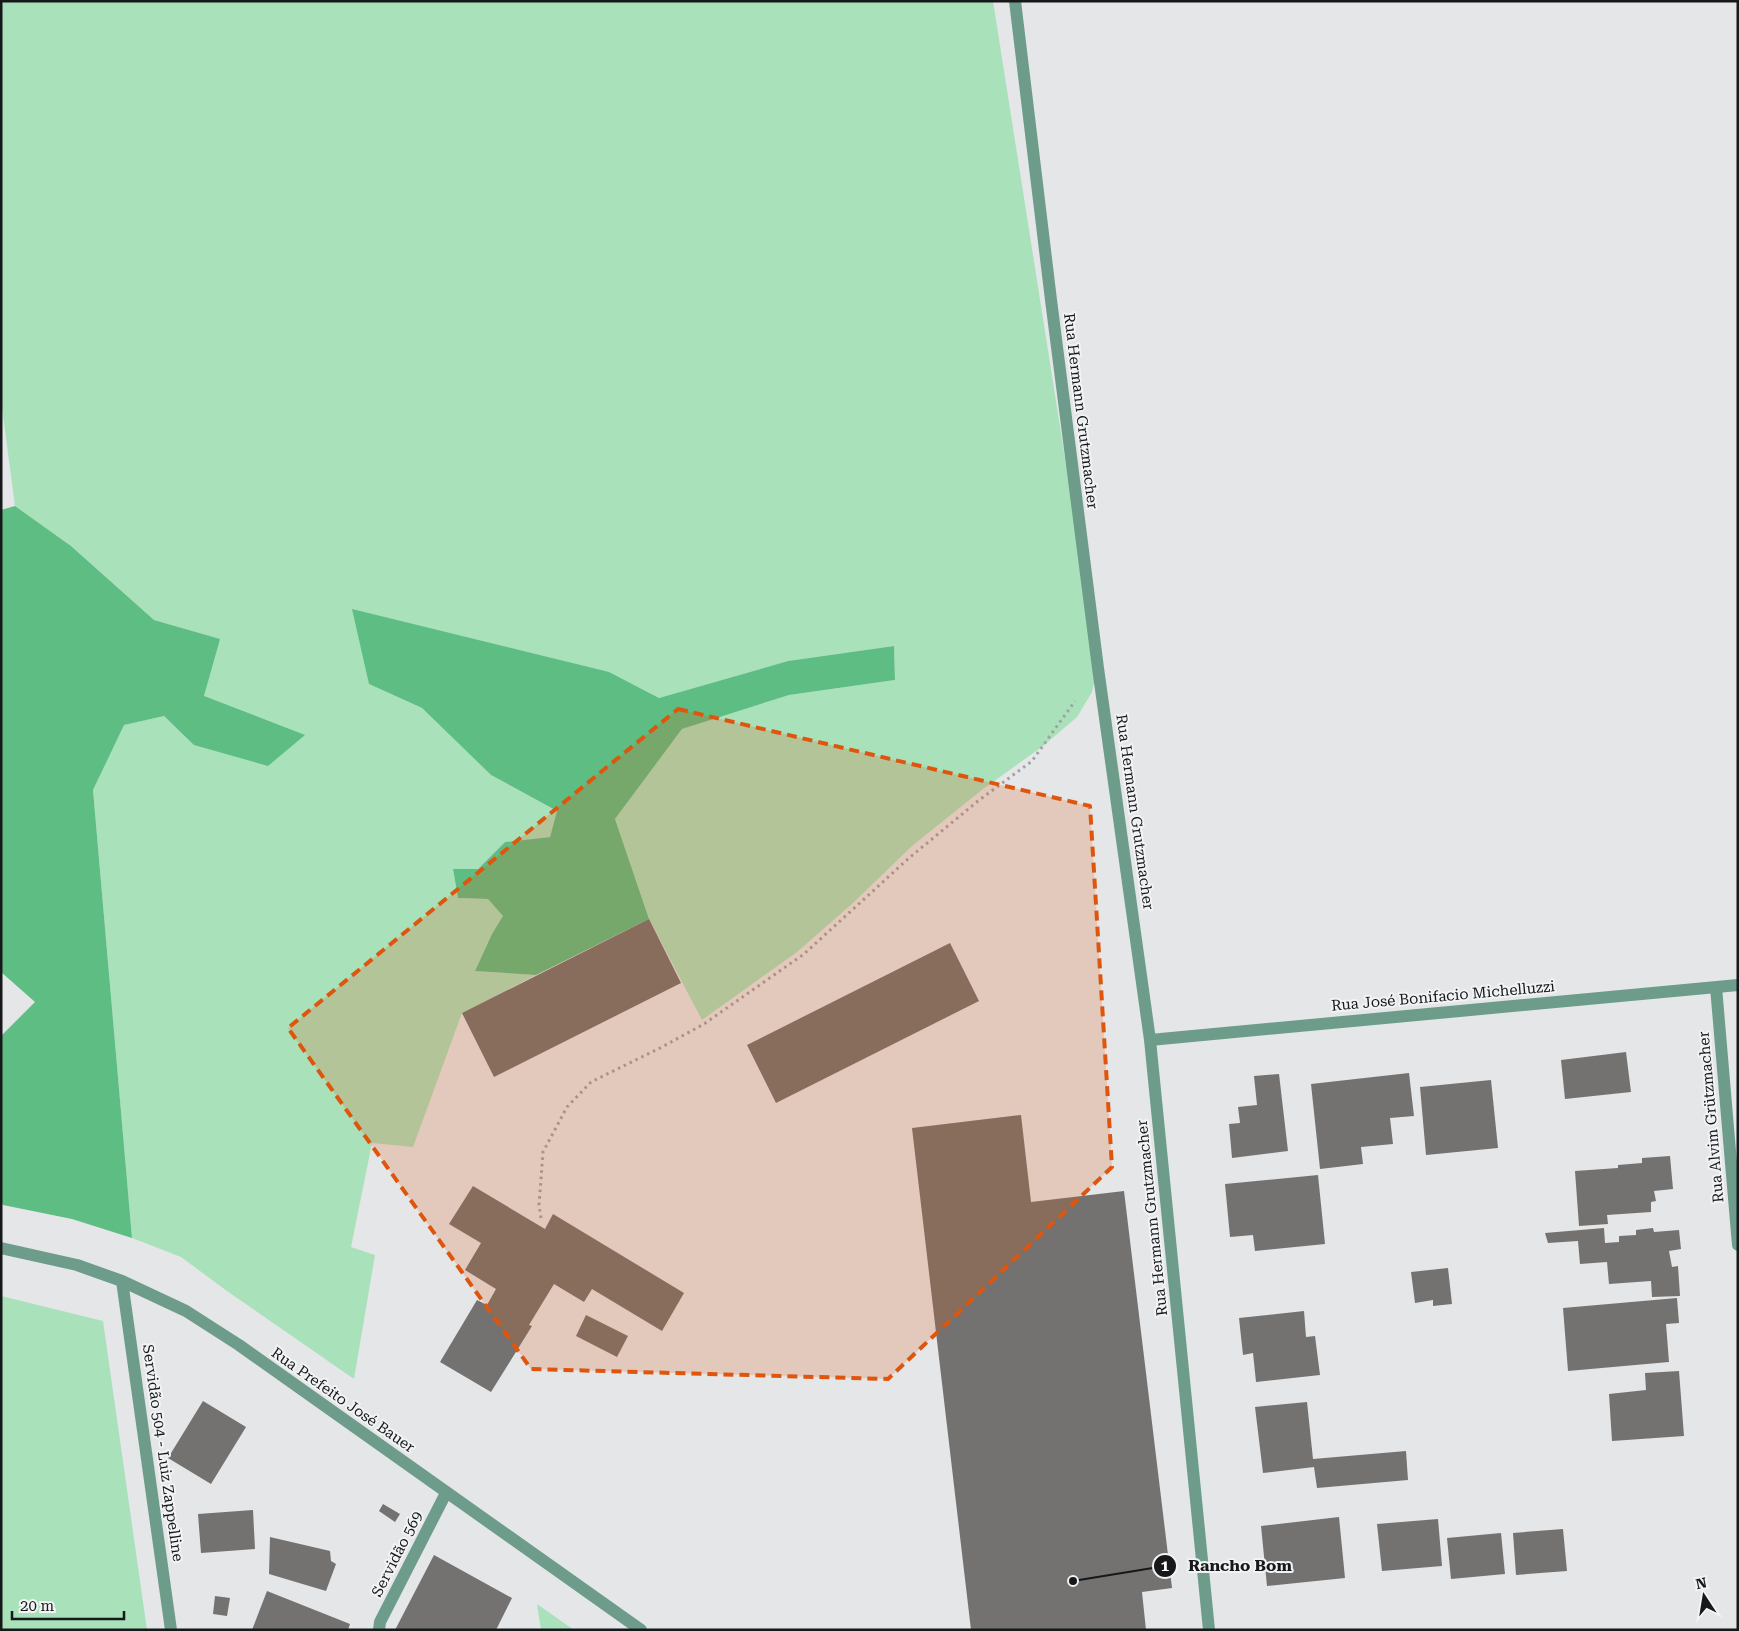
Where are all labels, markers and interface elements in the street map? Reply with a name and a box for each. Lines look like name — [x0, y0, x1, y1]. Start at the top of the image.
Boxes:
street label: Rua Hermann Grutzmacher — [1060, 312, 1102, 510]
street label: Rua Hermann Grutzmacher — [1112, 713, 1158, 911]
street label: Rua José Bonifacio Michelluzzi — [1330, 977, 1556, 1015]
street label: Rua Alvim Grützmacher — [1695, 1031, 1727, 1203]
street label: Rua Hermann Grutzmacher — [1133, 1119, 1171, 1317]
street label: Servidão 504 - Luiz Zappelline — [139, 1343, 187, 1563]
street label: Rua Prefeito José Bauer — [268, 1344, 418, 1456]
street label: Servidão 569 — [368, 1508, 426, 1600]
callout: Rancho Bom — [1153, 1550, 1302, 1581]
text: Rancho Bom — [1188, 1556, 1292, 1575]
text: 1 — [1161, 1557, 1170, 1575]
north arrow — [1679, 1571, 1729, 1621]
text: N — [1694, 1574, 1708, 1592]
scale bar — [12, 1588, 125, 1620]
text: 20 m — [20, 1597, 55, 1615]

